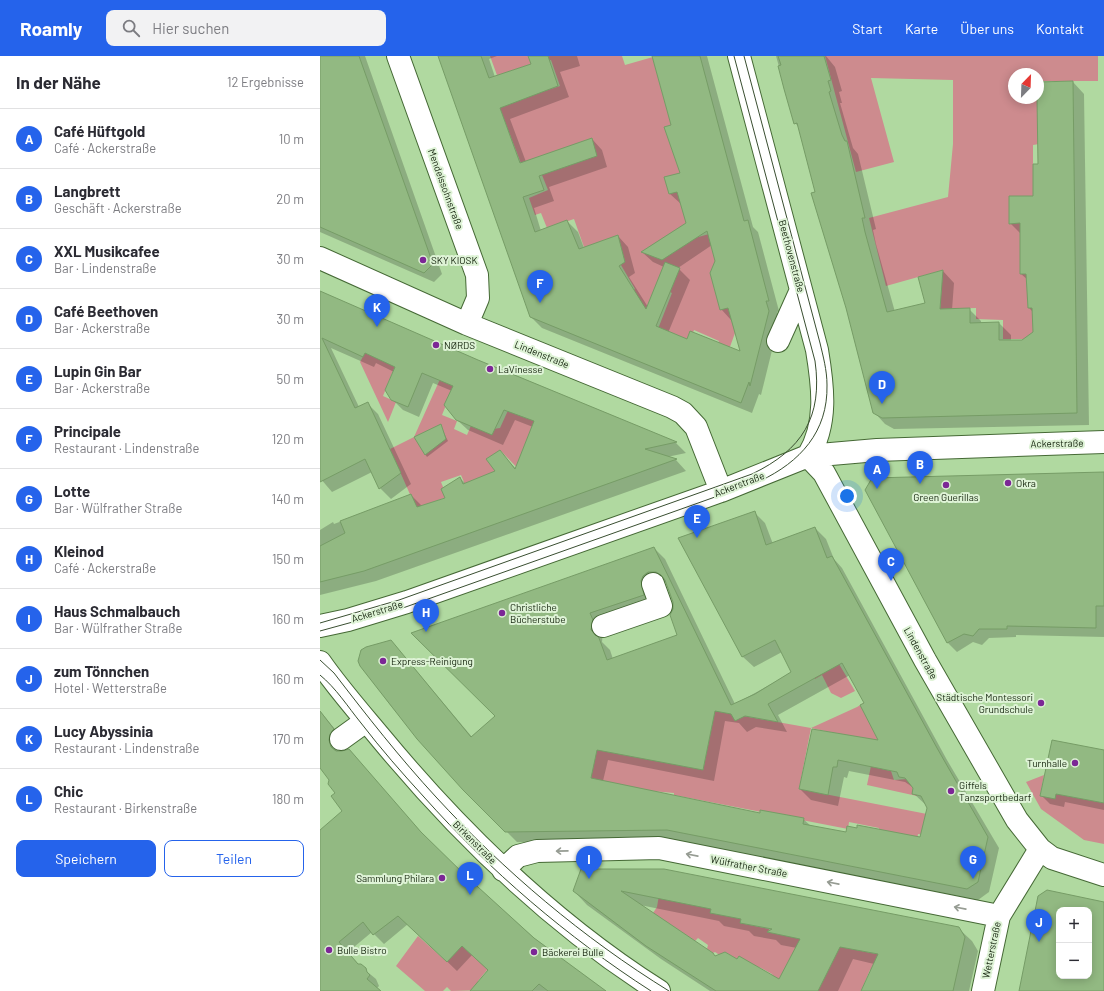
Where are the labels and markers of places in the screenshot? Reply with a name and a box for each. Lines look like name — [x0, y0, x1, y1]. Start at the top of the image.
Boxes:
place label: SKY KIOSK — [431, 254, 478, 266]
marker: SKY KIOSK — [418, 255, 428, 265]
pin: F — [527, 270, 553, 303]
pin: K — [364, 294, 390, 327]
place label: NØRDS — [444, 339, 475, 351]
marker: NØRDS — [431, 340, 441, 350]
place label: LaVinesse — [498, 363, 543, 375]
marker: LaVinesse — [485, 364, 495, 374]
pin: D — [869, 371, 895, 404]
pin: B — [907, 451, 933, 484]
pin: A — [864, 456, 890, 489]
place label: Okra — [1016, 477, 1036, 489]
marker: Okra — [1003, 478, 1013, 488]
marker: Green Guerillas — [941, 480, 951, 490]
place label: Green Guerillas — [913, 491, 979, 503]
pin: E — [684, 505, 710, 538]
pin: C — [878, 548, 904, 581]
pin: H — [413, 599, 439, 632]
place label: Christliche Bücherstube — [510, 601, 566, 625]
marker: Christliche Bücherstube — [497, 608, 507, 618]
place label: Express-Reinigung — [391, 655, 473, 667]
marker: Express-Reinigung — [378, 656, 388, 666]
place label: Städtische Montessori Grundschule — [936, 691, 1033, 715]
marker: Städtische Montessori Grundschule — [1036, 698, 1046, 708]
place label: Turnhalle — [1027, 757, 1067, 769]
marker: Turnhalle — [1070, 758, 1080, 768]
place label: Giffels Tanzsportbedarf — [959, 779, 1032, 803]
marker: Giffels Tanzsportbedarf — [946, 786, 956, 796]
pin: I — [576, 846, 602, 879]
pin: G — [960, 846, 986, 879]
pin: L — [457, 862, 483, 895]
place label: Sammlung Philara — [356, 872, 434, 884]
marker: Sammlung Philara — [437, 873, 447, 883]
pin: J — [1026, 909, 1052, 942]
place label: Bulle Bistro — [337, 944, 387, 956]
marker: Bulle Bistro — [324, 945, 334, 955]
place label: Bäckerei Bulle — [542, 946, 603, 958]
marker: Bäckerei Bulle — [529, 947, 539, 957]

